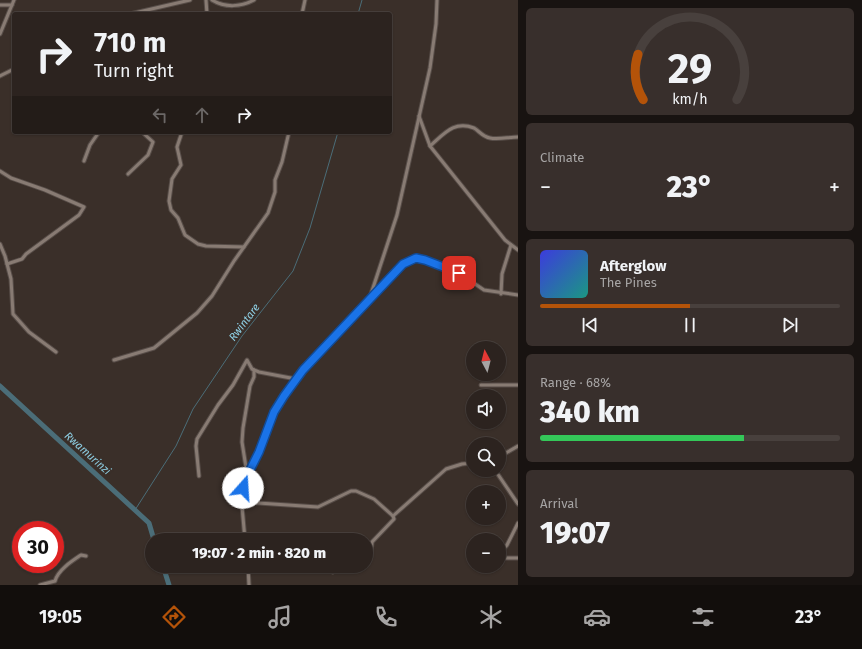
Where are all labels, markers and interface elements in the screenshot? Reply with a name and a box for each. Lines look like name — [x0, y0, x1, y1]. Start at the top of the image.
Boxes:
text: 710 m — [94, 26, 166, 59]
icon: right — [28, 28, 80, 80]
text: 29 — [668, 44, 712, 94]
text: Turn right — [94, 60, 174, 82]
text: km/h — [672, 90, 708, 107]
icon: left — [149, 104, 171, 126]
icon: ahead — [191, 104, 213, 126]
icon: right — [233, 104, 255, 126]
text: Climate — [540, 150, 584, 165]
text: 23° — [667, 169, 713, 205]
text: − — [540, 174, 551, 201]
text: + — [829, 174, 840, 201]
pin — [442, 256, 476, 290]
text: Afterglow — [600, 257, 666, 275]
icon: arrive — [448, 262, 470, 284]
text: The Pines — [600, 275, 657, 290]
water label: Rwintare — [226, 301, 263, 344]
icon: previous — [579, 314, 601, 336]
icon: pause — [679, 314, 701, 336]
icon: next — [779, 314, 801, 336]
north arrow — [466, 341, 506, 381]
map controls — [466, 341, 506, 573]
text: Range · 68% — [540, 375, 611, 390]
button: sound — [466, 389, 506, 429]
text: 340 km — [540, 394, 640, 430]
water label: Rwamurinzi — [62, 429, 113, 478]
button: search — [466, 437, 506, 477]
position arrow — [222, 467, 264, 509]
button: + — [466, 485, 506, 525]
text: Arrival — [540, 496, 578, 511]
text: 19:07 — [540, 515, 610, 551]
speed limit sign: 30 — [12, 521, 64, 573]
button: − — [466, 533, 506, 573]
text: 19:07 · 2 min · 820 m — [192, 544, 326, 562]
icon: directions — [160, 603, 188, 631]
icon: music — [266, 603, 294, 631]
icon: phone — [372, 603, 400, 631]
icon: climate — [477, 603, 505, 631]
icon: car — [583, 603, 611, 631]
icon: filters — [689, 603, 717, 631]
text: 19:05 — [39, 606, 82, 628]
text: 23° — [795, 606, 823, 628]

